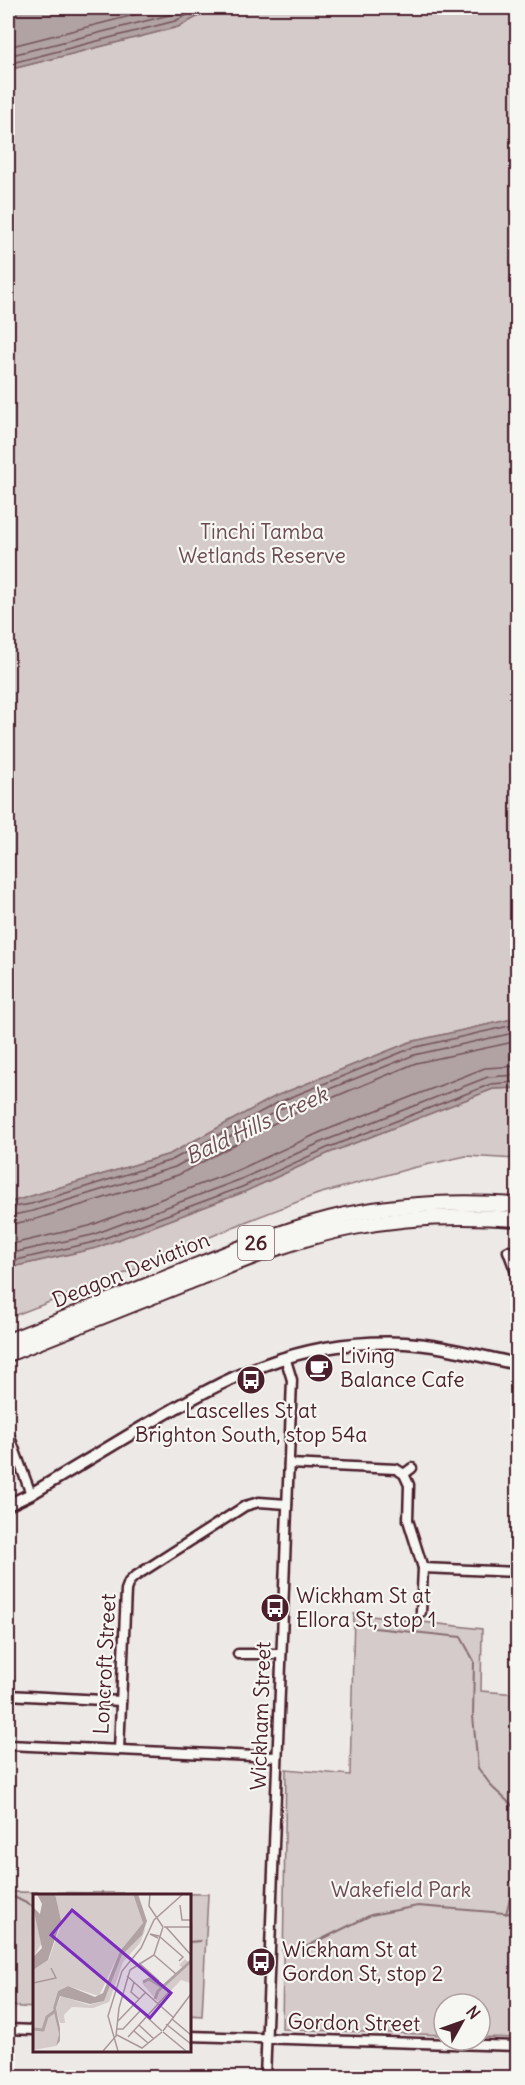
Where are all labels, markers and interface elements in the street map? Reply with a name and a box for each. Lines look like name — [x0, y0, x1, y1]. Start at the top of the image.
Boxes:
park label: Tinchi Tamba Wetlands Reserve — [178, 518, 346, 569]
water label: Bald Hills Creek — [181, 1079, 333, 1170]
street label: Deagon Deviation — [48, 1226, 214, 1313]
road number: 26 — [238, 1226, 274, 1260]
place label: Living Balance Cafe — [340, 1342, 465, 1393]
cafe icon: Living Balance Cafe — [303, 1352, 335, 1384]
bus stop icon: Lascelles St at Brighton South, stop 54a — [235, 1364, 267, 1396]
place label: Lascelles St at Brighton South, stop 54a — [135, 1397, 367, 1448]
place label: Wickham St at Ellora St, stop 1 — [296, 1582, 436, 1633]
bus stop icon: Wickham St at Ellora St, stop 1 — [259, 1592, 291, 1624]
street label: Loncroft Street — [87, 1593, 122, 1735]
street label: Wickham Street — [244, 1641, 277, 1791]
park label: Wakefield Park — [331, 1876, 471, 1903]
inset map — [33, 1894, 190, 2052]
place label: Wickham St at Gordon St, stop 2 — [282, 1936, 443, 1987]
bus stop icon: Wickham St at Gordon St, stop 2 — [245, 1946, 277, 1978]
north arrow — [432, 1992, 492, 2052]
text: N — [462, 2002, 485, 2023]
street label: Gordon Street — [287, 2008, 421, 2037]

